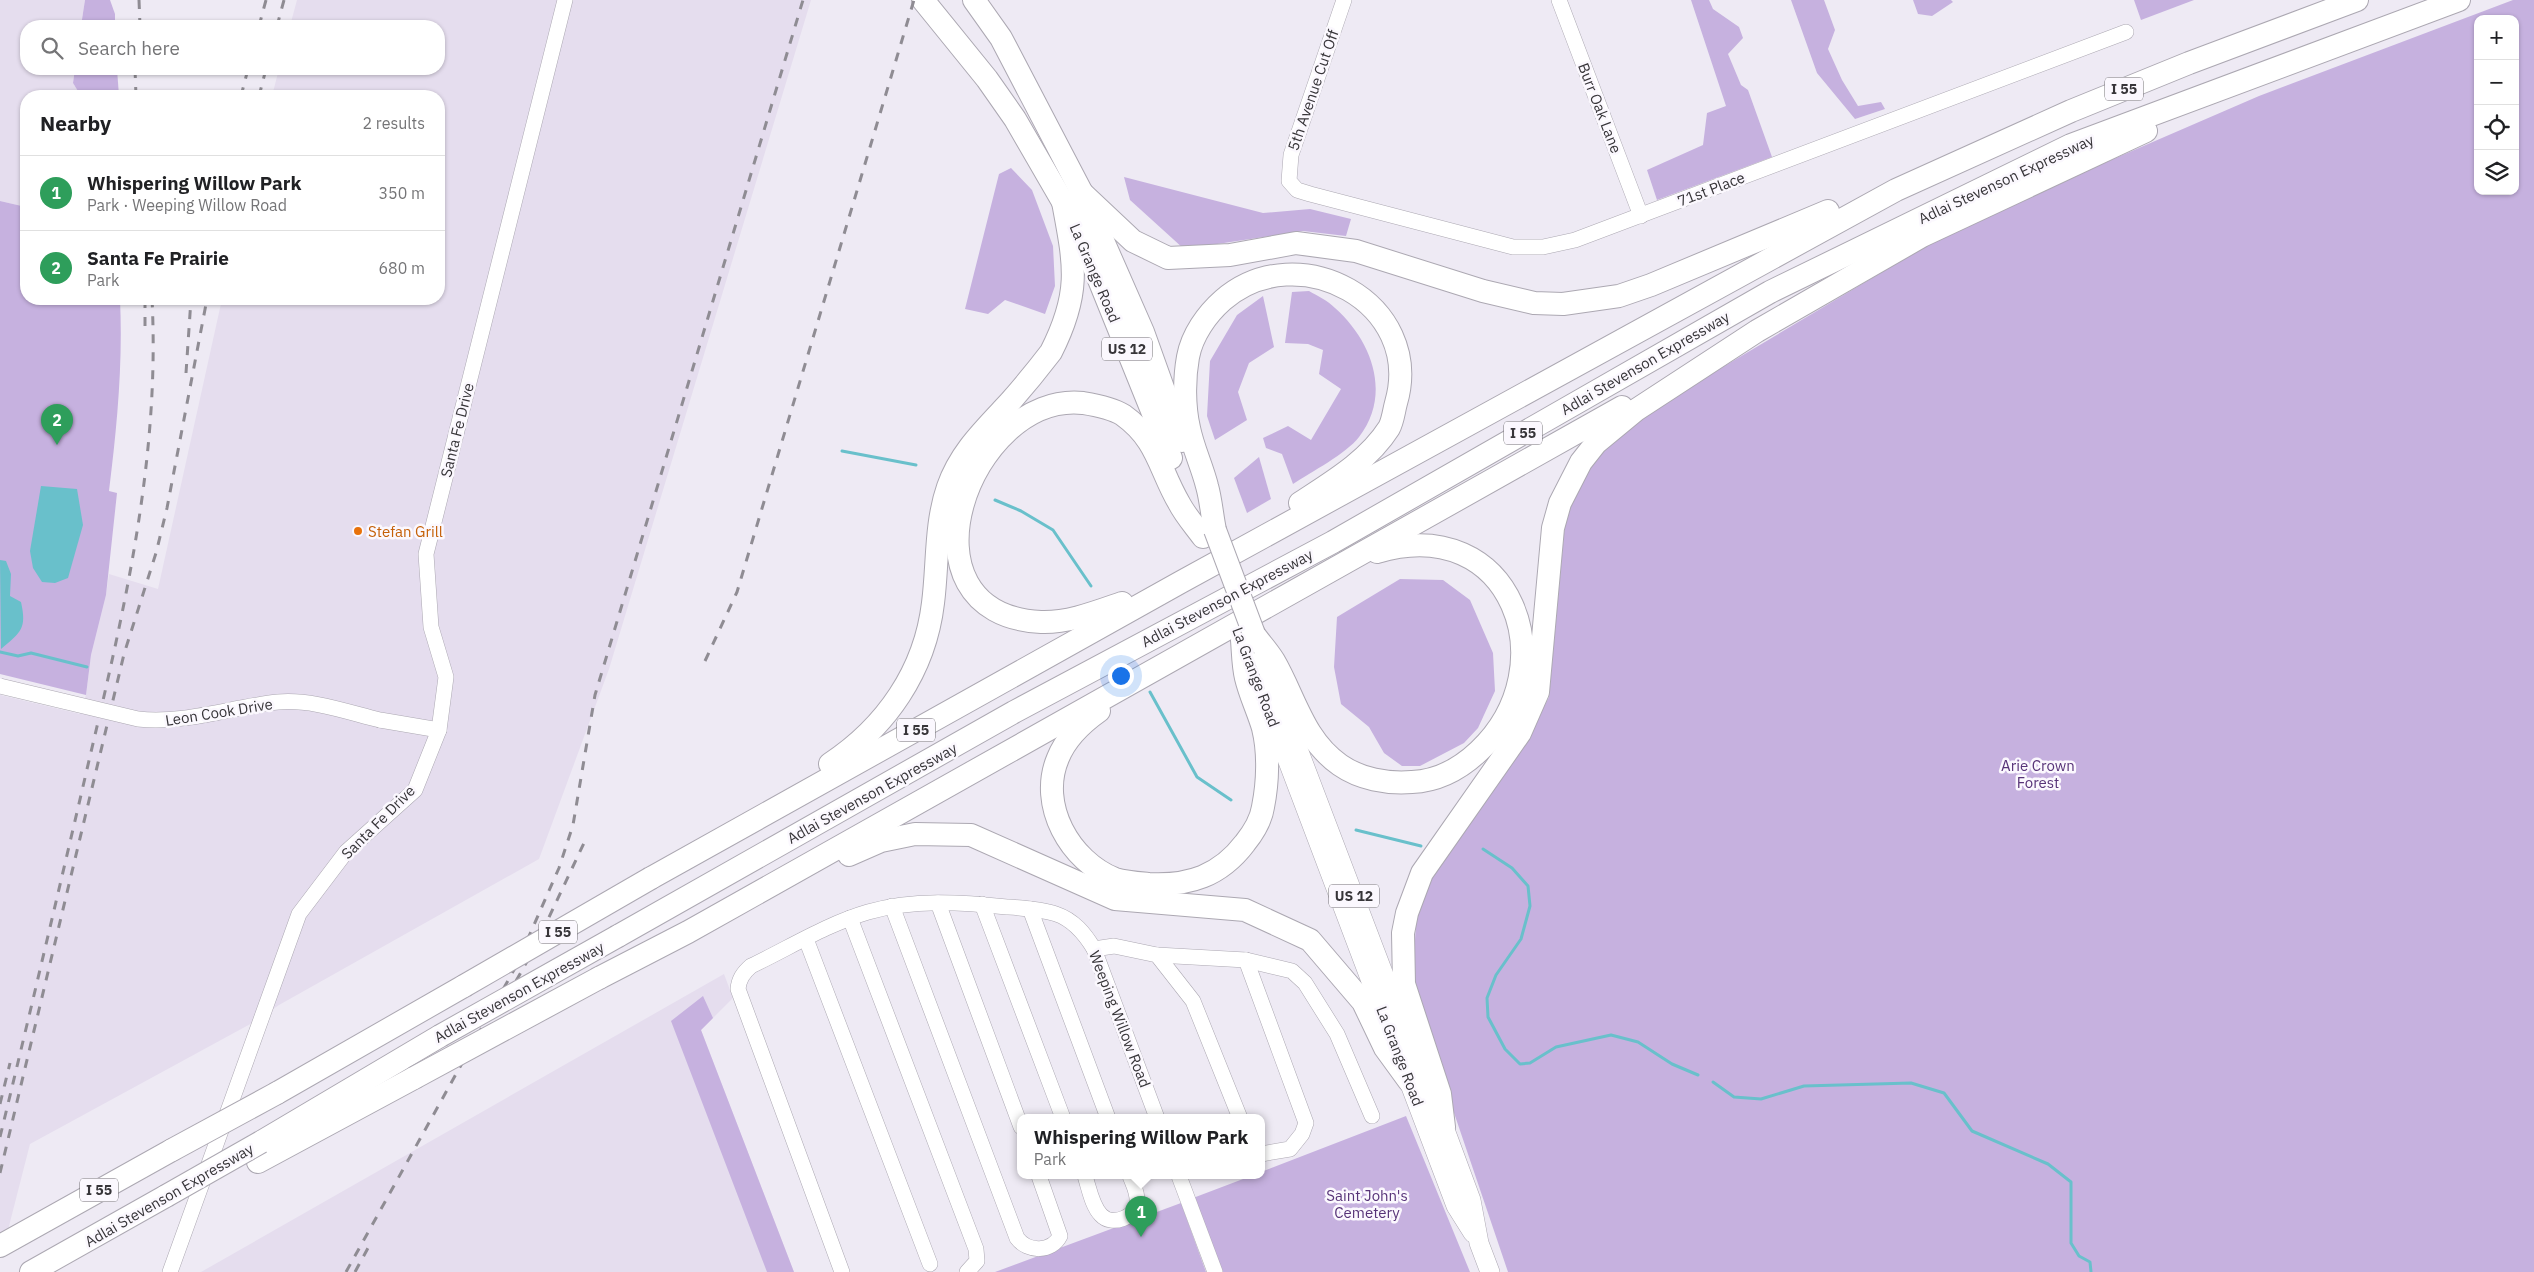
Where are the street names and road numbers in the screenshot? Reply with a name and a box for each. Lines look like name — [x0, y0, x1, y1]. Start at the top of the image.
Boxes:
street label: 5th Avenue Cut Off — [1283, 27, 1343, 153]
street label: Burr Oak Lane — [1574, 60, 1626, 156]
road number: I 55 — [2105, 78, 2143, 100]
street label: Adlai Stevenson Expressway — [1915, 130, 2097, 228]
street label: 71st Place — [1675, 167, 1747, 211]
street label: La Grange Road — [1066, 221, 1124, 325]
street label: Adlai Stevenson Expressway — [1557, 307, 1733, 419]
road number: US 12 — [1102, 338, 1152, 360]
street label: Santa Fe Drive — [436, 381, 478, 479]
road number: I 55 — [1504, 422, 1542, 444]
street label: Adlai Stevenson Expressway — [1138, 544, 1316, 651]
street label: La Grange Road — [1228, 624, 1284, 730]
street label: Leon Cook Drive — [164, 694, 274, 730]
road number: I 55 — [897, 718, 935, 742]
street label: Adlai Stevenson Expressway — [784, 738, 961, 848]
street label: Santa Fe Drive — [337, 781, 419, 863]
road number: US 12 — [1329, 884, 1379, 908]
road number: I 55 — [539, 920, 577, 944]
street label: Adlai Stevenson Expressway — [431, 937, 608, 1047]
street label: Weeping Willow Road — [1085, 948, 1155, 1090]
street label: La Grange Road — [1372, 1003, 1428, 1109]
street label: Adlai Stevenson Expressway — [81, 1139, 257, 1251]
road number: I 55 — [80, 1178, 118, 1202]

